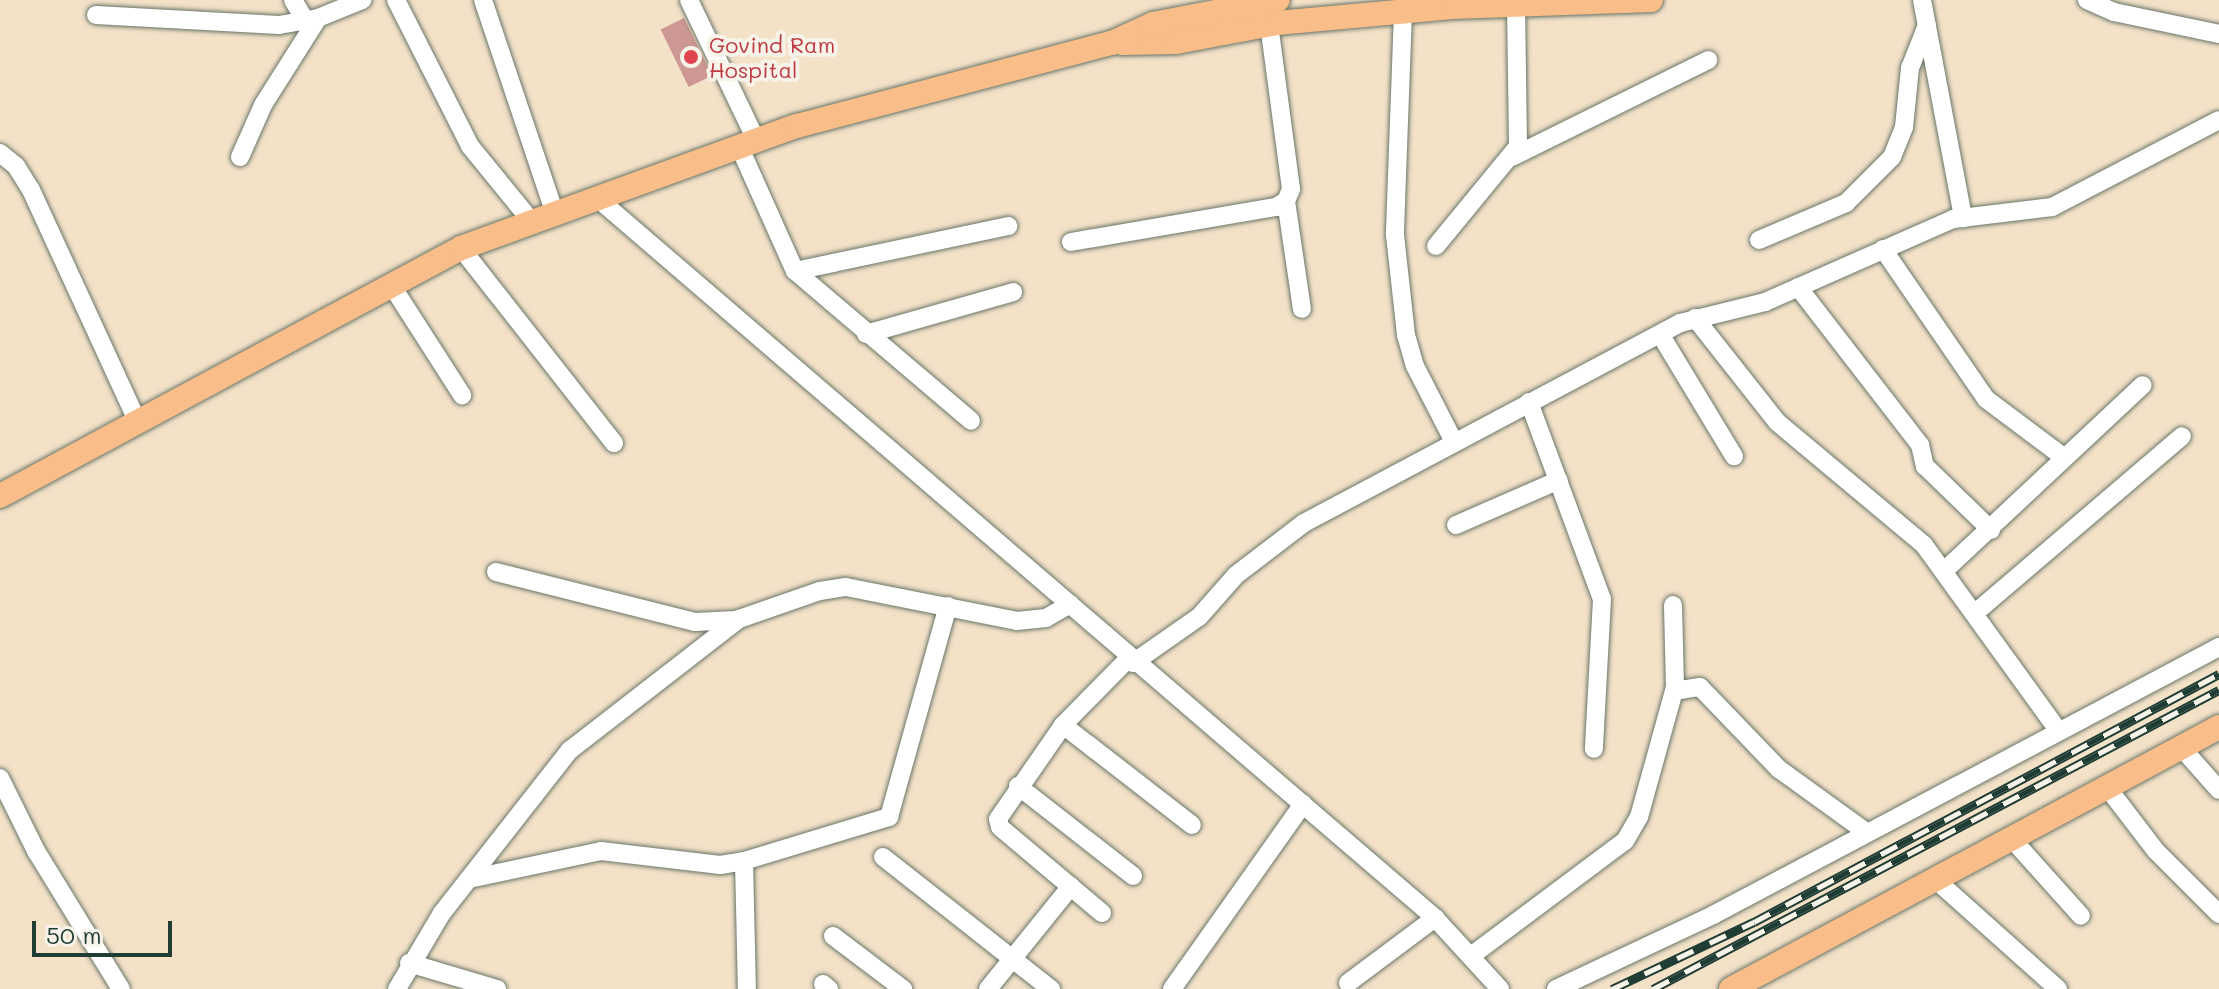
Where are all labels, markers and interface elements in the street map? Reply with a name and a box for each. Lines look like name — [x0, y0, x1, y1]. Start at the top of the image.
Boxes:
place label: Govind Ram Hospital — [709, 31, 835, 82]
marker: Govind Ram Hospital — [680, 46, 702, 68]
scale bar — [36, 905, 176, 955]
text: 50 m — [46, 919, 102, 950]

